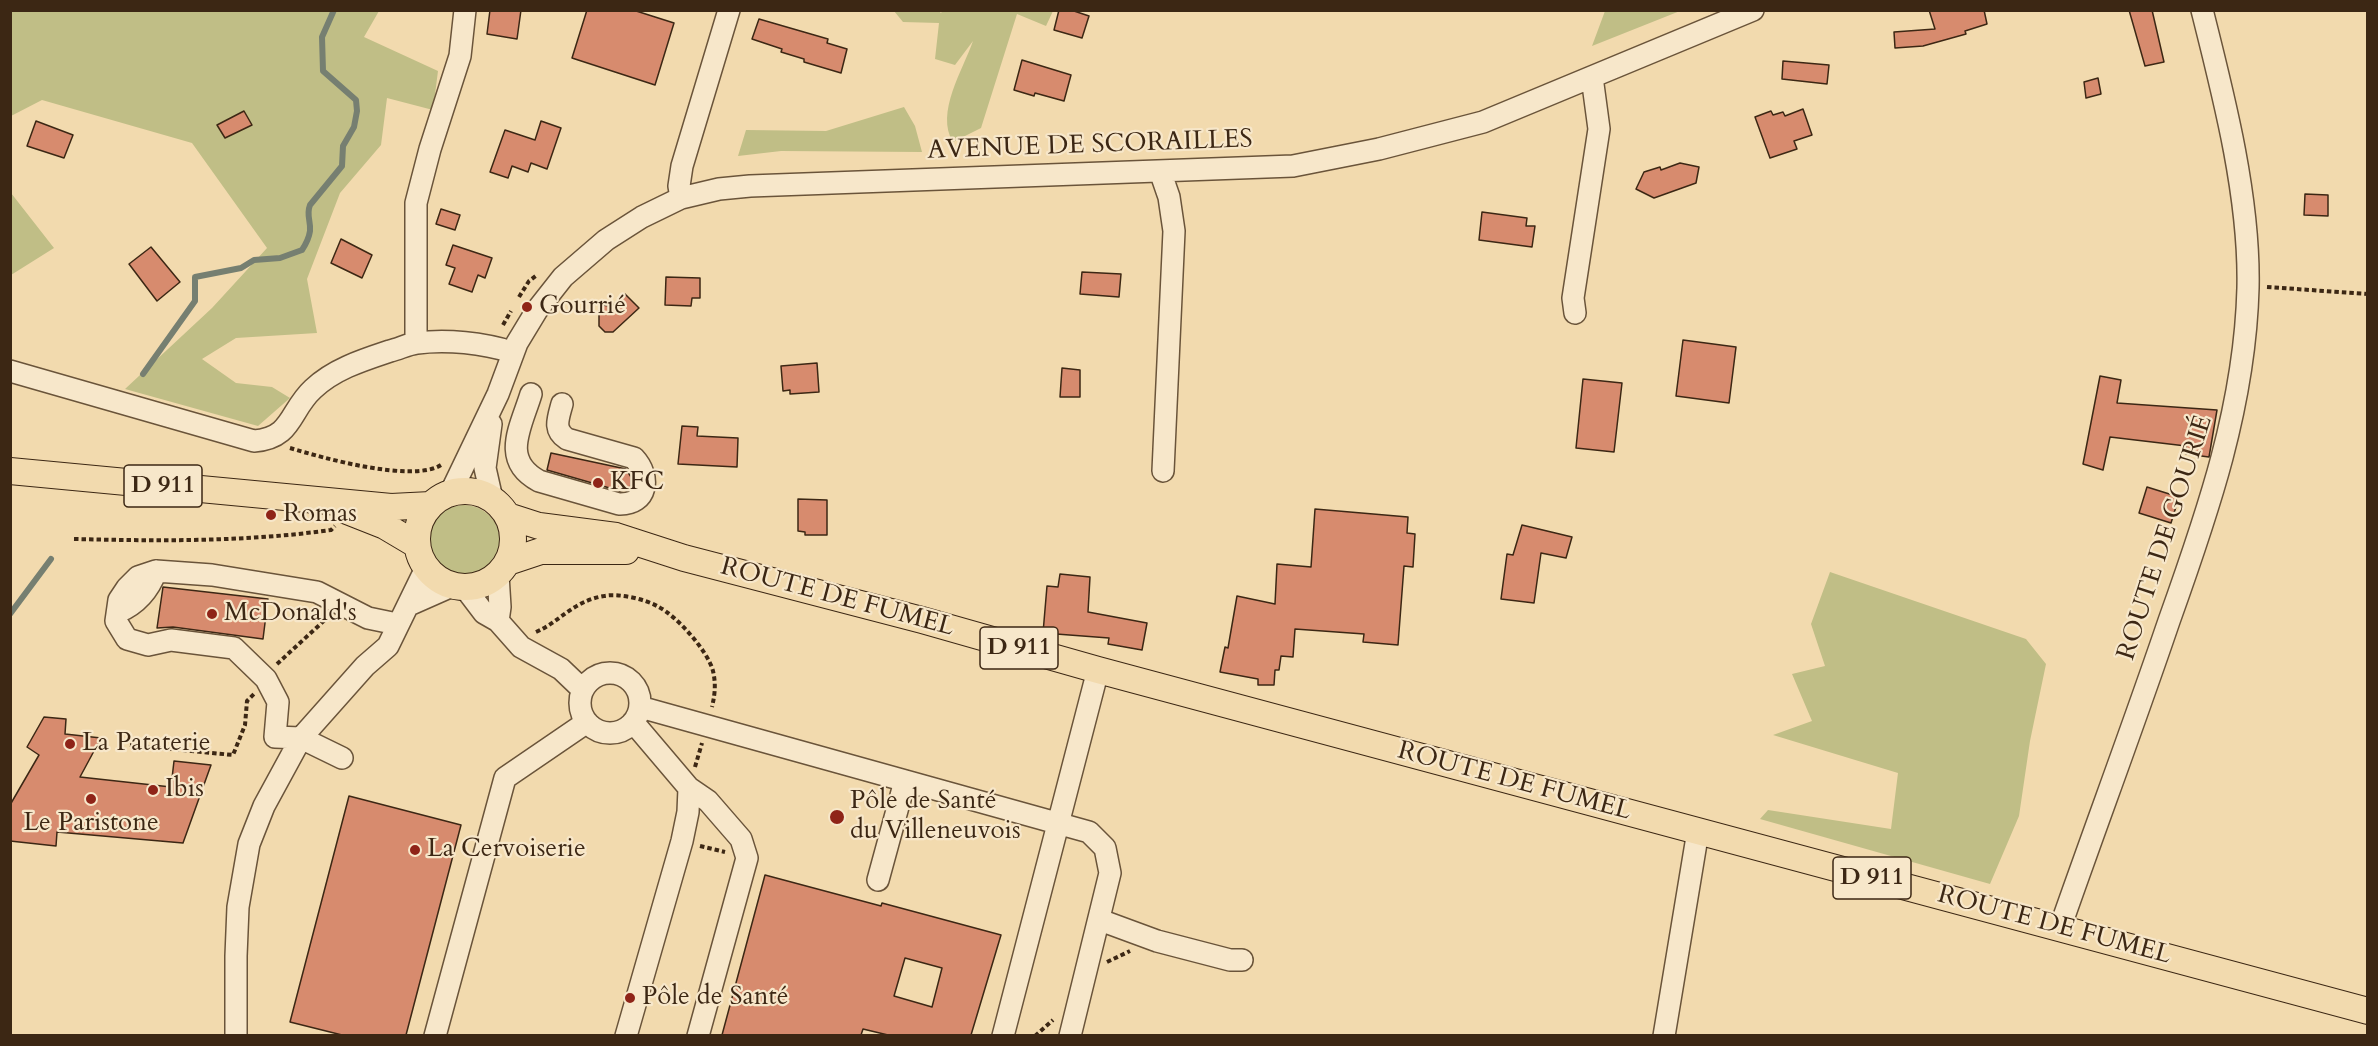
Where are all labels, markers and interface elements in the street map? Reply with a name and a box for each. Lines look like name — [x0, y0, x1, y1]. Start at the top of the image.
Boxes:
street label: AVENUE DE SCORAILLES — [927, 125, 1253, 167]
place label: Gourrié — [539, 291, 626, 323]
marker: Gourrié — [520, 300, 534, 314]
street label: ROUTE DE GOURIÉ — [2112, 412, 2220, 664]
road number: D 911 — [124, 465, 202, 507]
place label: KFC — [610, 467, 664, 499]
marker: KFC — [591, 476, 605, 490]
place label: Romas — [283, 499, 357, 531]
marker: Romas — [264, 508, 278, 522]
street label: ROUTE DE FUMEL — [717, 552, 957, 644]
place label: McDonald's — [224, 598, 357, 630]
marker: McDonald's — [205, 607, 219, 621]
road number: D 911 — [980, 627, 1058, 669]
place label: La Pataterie — [82, 728, 211, 760]
street label: ROUTE DE FUMEL — [1394, 736, 1634, 828]
marker: La Pataterie — [63, 737, 77, 751]
place label: Ibis — [165, 774, 204, 806]
marker: Ibis — [146, 783, 160, 797]
place label: Pôle de Santé du Villeneuvois — [850, 786, 1021, 848]
marker: Le Paristone — [84, 792, 98, 806]
place label: Le Paristone — [23, 808, 159, 840]
marker: Pôle de Santé du Villeneuvois — [828, 808, 846, 826]
place label: La Cervoiserie — [427, 834, 586, 866]
marker: La Cervoiserie — [408, 843, 422, 857]
road number: D 911 — [1833, 857, 1911, 899]
street label: ROUTE DE FUMEL — [1934, 880, 2174, 972]
place label: Pôle de Santé — [642, 982, 789, 1014]
marker: Pôle de Santé — [623, 991, 637, 1005]

